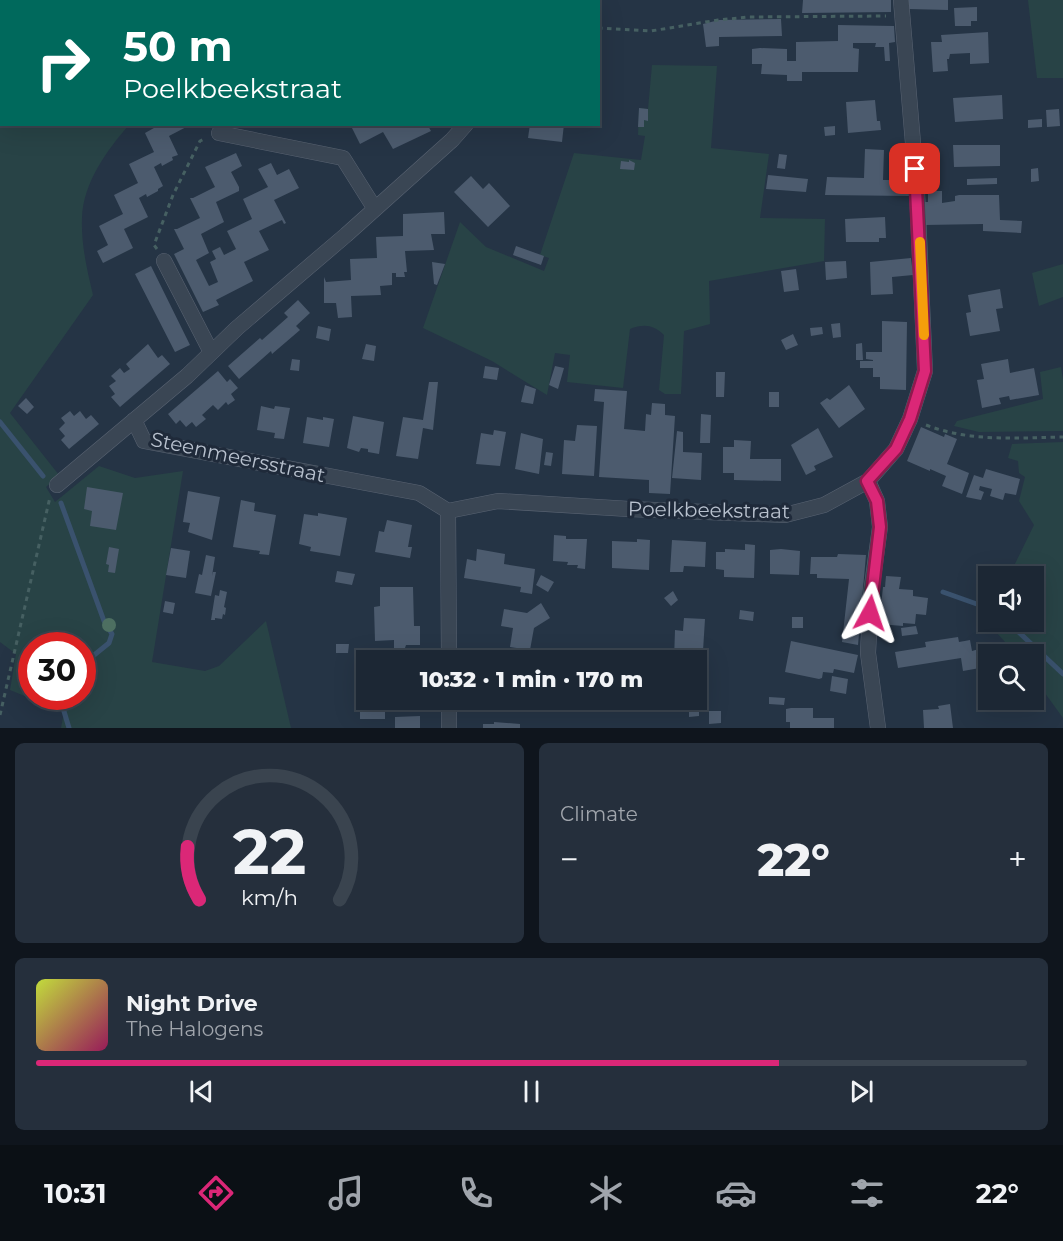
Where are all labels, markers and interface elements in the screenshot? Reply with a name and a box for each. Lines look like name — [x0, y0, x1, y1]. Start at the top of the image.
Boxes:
text: 50 m — [123, 20, 232, 72]
icon: right — [24, 24, 102, 102]
text: Poelkbeekstraat — [123, 72, 342, 105]
pin — [889, 143, 940, 194]
icon: arrive — [898, 152, 931, 185]
street label: Steenmeersstraat — [149, 427, 327, 487]
street label: Poelkbeekstraat — [628, 497, 790, 523]
map controls — [978, 566, 1044, 710]
button: sound — [978, 566, 1044, 632]
position arrow — [838, 581, 902, 645]
speed limit sign: 30 — [18, 632, 96, 710]
button: search — [978, 644, 1044, 710]
text: 10:32 · 1 min · 170 m — [420, 666, 643, 693]
text: Climate — [560, 802, 638, 826]
text: 22 — [233, 814, 306, 890]
text: 22° — [757, 832, 830, 887]
text: − — [560, 839, 579, 879]
text: + — [1008, 839, 1027, 879]
text: km/h — [241, 884, 298, 910]
text: Night Drive — [126, 990, 258, 1017]
text: The Halogens — [126, 1017, 263, 1041]
icon: previous — [185, 1075, 218, 1108]
icon: pause — [515, 1075, 548, 1108]
icon: next — [845, 1075, 878, 1108]
icon: directions — [195, 1172, 237, 1214]
icon: music — [325, 1172, 367, 1214]
icon: phone — [455, 1172, 497, 1214]
icon: climate — [585, 1172, 627, 1214]
icon: car — [715, 1172, 757, 1214]
icon: filters — [846, 1172, 888, 1214]
text: 10:31 — [44, 1177, 107, 1210]
text: 22° — [976, 1177, 1019, 1210]

